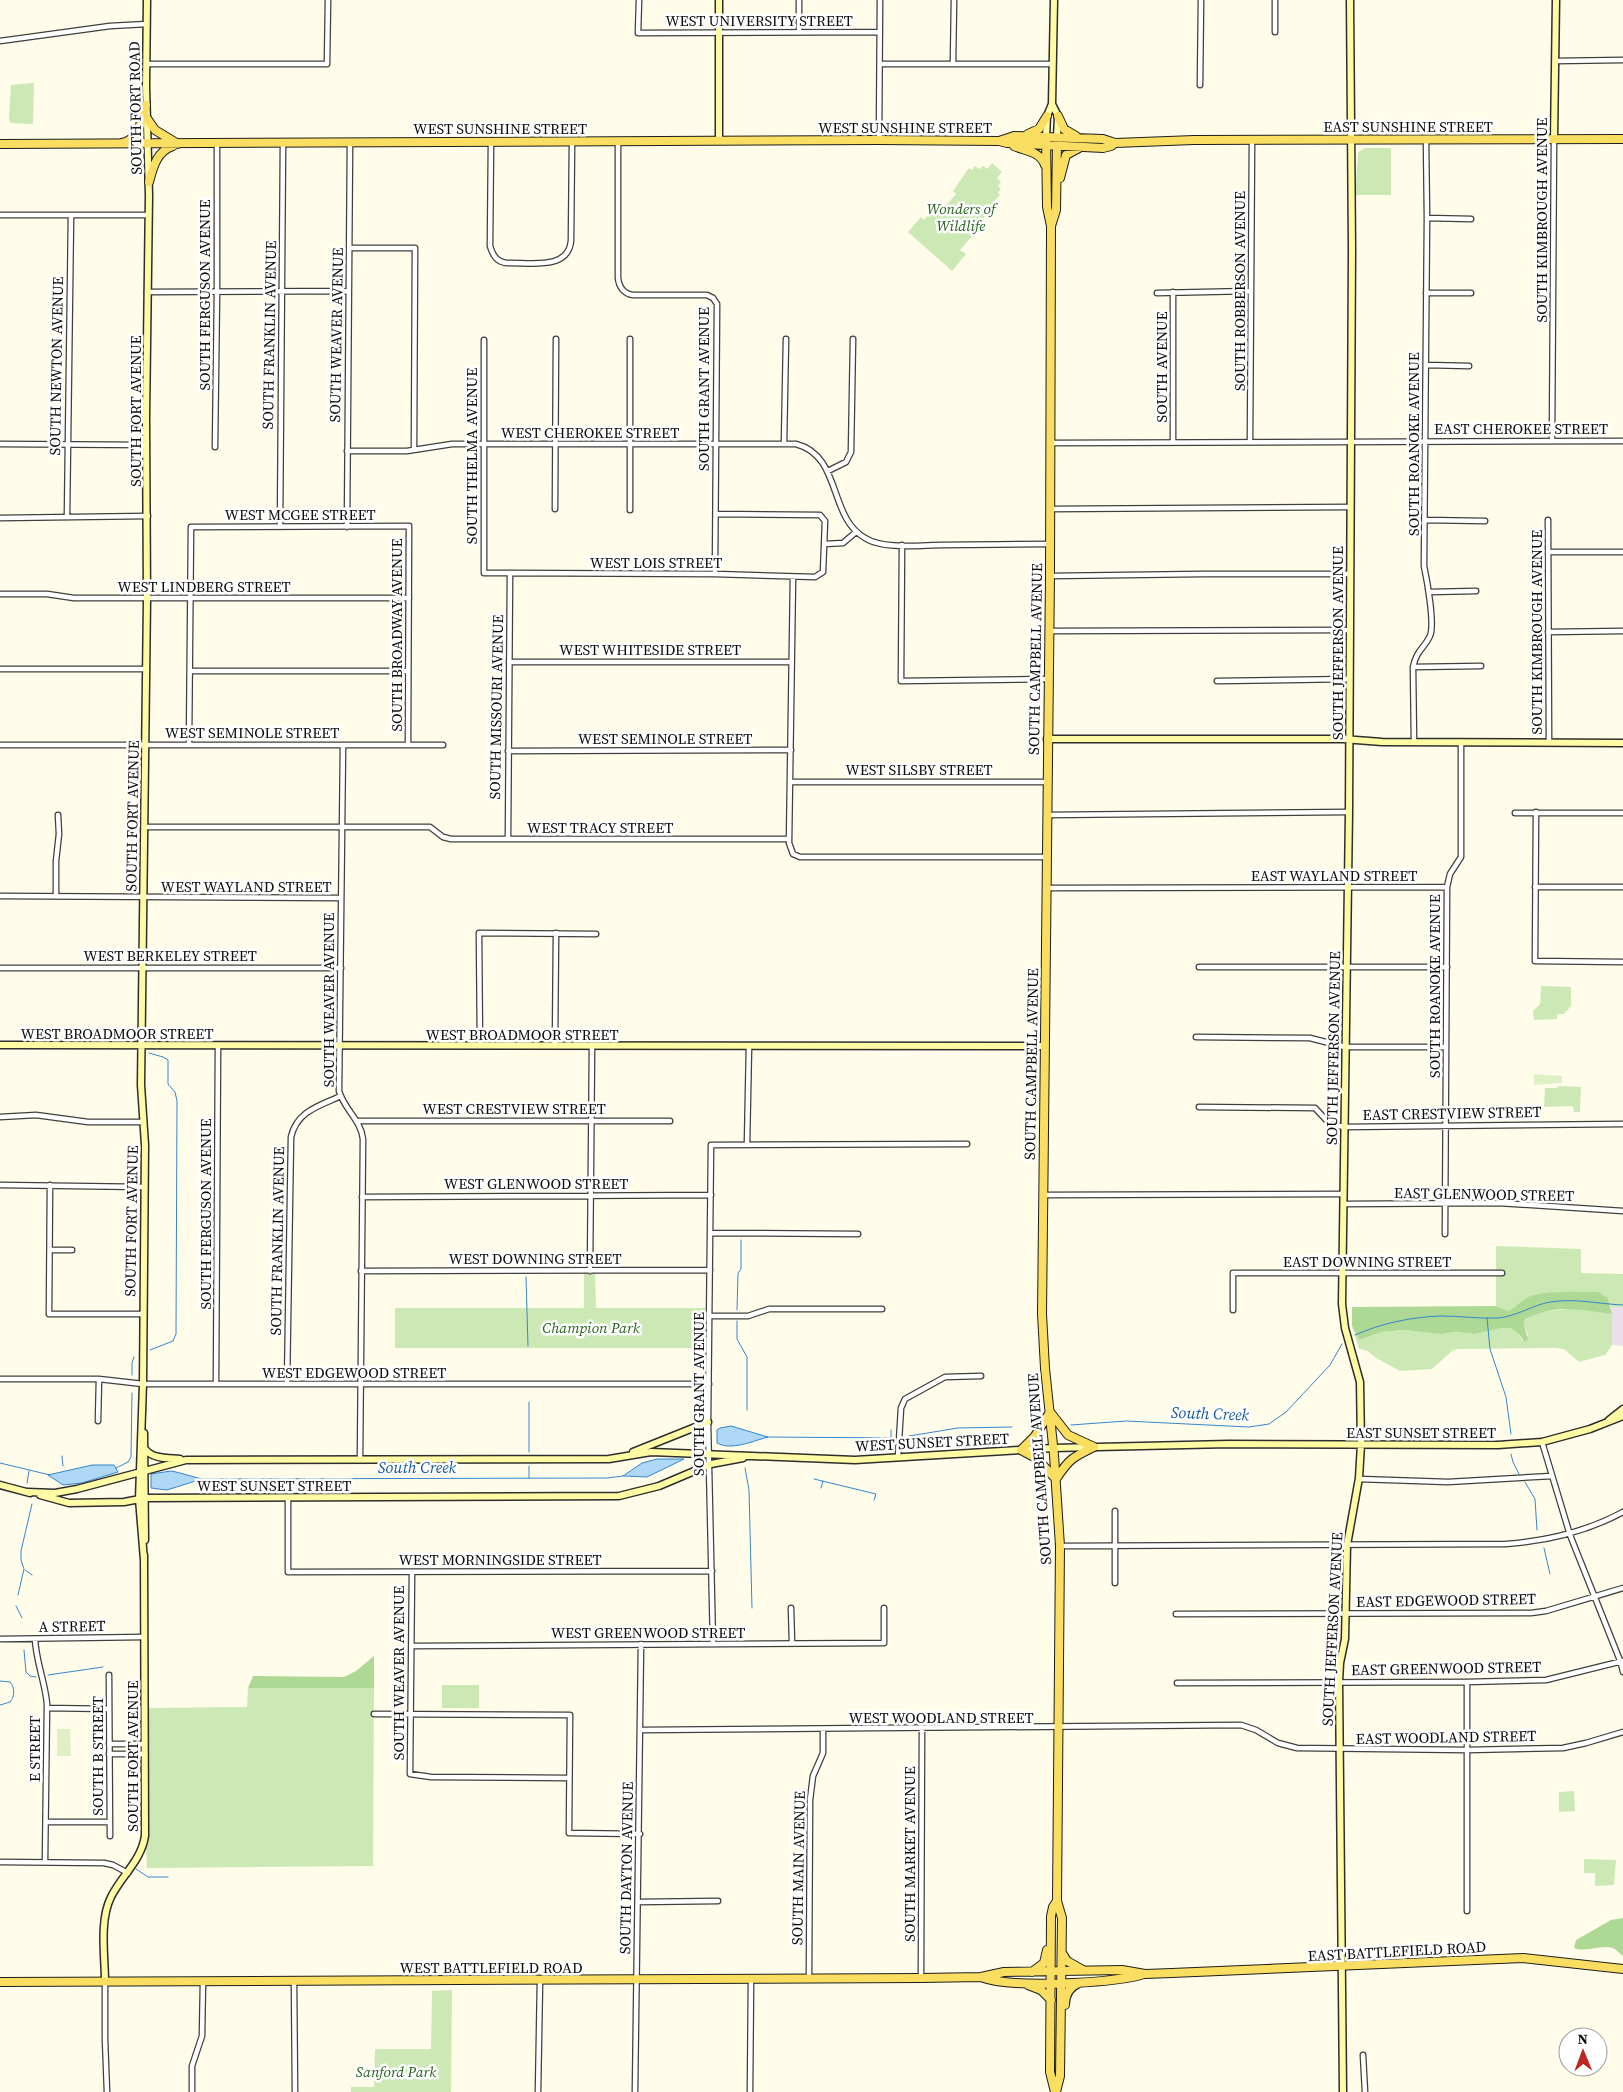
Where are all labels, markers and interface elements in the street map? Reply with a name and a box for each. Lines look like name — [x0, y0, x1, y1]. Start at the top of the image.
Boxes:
street label: WEST UNIVERSITY STREET — [665, 10, 853, 31]
street label: SOUTH FORT ROAD — [123, 41, 147, 175]
street label: EAST SUNSHINE STREET — [1323, 116, 1493, 137]
street label: WEST SUNSHINE STREET — [818, 117, 992, 138]
street label: WEST SUNSHINE STREET — [413, 118, 587, 139]
street label: SOUTH KIMBROUGH AVENUE — [1531, 118, 1552, 322]
street label: SOUTH ROBBERSON AVENUE — [1229, 191, 1250, 391]
park label: Wonders of Wildlife — [927, 198, 998, 236]
street label: SOUTH FERGUSON AVENUE — [194, 199, 215, 391]
street label: SOUTH FRANKLIN AVENUE — [257, 240, 281, 430]
street label: SOUTH WEAVER AVENUE — [324, 248, 348, 422]
street label: SOUTH NEWTON AVENUE — [44, 276, 68, 456]
street label: SOUTH GRANT AVENUE — [693, 307, 714, 471]
street label: SOUTH AVENUE — [1151, 312, 1172, 422]
street label: SOUTH FORT AVENUE — [125, 335, 146, 487]
street label: SOUTH ROANOKE AVENUE — [1403, 352, 1424, 536]
street label: SOUTH THELMA AVENUE — [461, 368, 482, 544]
street label: EAST CHEROKEE STREET — [1434, 418, 1608, 439]
street label: WEST CHEROKEE STREET — [501, 422, 679, 443]
street label: WEST MCGEE STREET — [224, 504, 376, 525]
street label: SOUTH KIMBROUGH AVENUE — [1526, 530, 1547, 734]
street label: SOUTH BROADWAY AVENUE — [386, 538, 407, 732]
street label: SOUTH JEFFERSON AVENUE — [1327, 546, 1348, 740]
street label: WEST LOIS STREET — [590, 552, 722, 573]
street label: SOUTH CAMPBELL AVENUE — [1023, 563, 1047, 755]
street label: WEST LINDBERG STREET — [117, 576, 291, 597]
street label: SOUTH MISSOURI AVENUE — [484, 614, 508, 800]
street label: WEST WHITESIDE STREET — [559, 639, 741, 660]
street label: WEST SEMINOLE STREET — [165, 722, 339, 743]
street label: WEST SEMINOLE STREET — [578, 728, 752, 749]
street label: SOUTH FORT AVENUE — [120, 740, 144, 892]
street label: WEST SILSBY STREET — [845, 759, 993, 780]
street label: WEST TRACY STREET — [527, 817, 673, 838]
street label: EAST WAYLAND STREET — [1251, 865, 1417, 886]
street label: WEST WAYLAND STREET — [161, 876, 332, 897]
street label: SOUTH ROANOKE AVENUE — [1424, 894, 1445, 1078]
street label: SOUTH WEAVER AVENUE — [318, 913, 339, 1087]
street label: WEST BERKELEY STREET — [83, 945, 257, 966]
street label: SOUTH JEFFERSON AVENUE — [1321, 951, 1345, 1145]
street label: SOUTH CAMPBELL AVENUE — [1019, 968, 1043, 1160]
street label: WEST BROADMOOR STREET — [21, 1023, 213, 1044]
street label: WEST BROADMOOR STREET — [426, 1024, 618, 1045]
street label: WEST CRESTVIEW STREET — [422, 1098, 606, 1119]
street label: EAST CRESTVIEW STREET — [1362, 1101, 1542, 1125]
street label: SOUTH FERGUSON AVENUE — [195, 1118, 216, 1310]
street label: SOUTH FORT AVENUE — [119, 1145, 143, 1297]
street label: SOUTH FRANKLIN AVENUE — [265, 1146, 289, 1336]
street label: WEST GLENWOOD STREET — [444, 1173, 628, 1194]
street label: EAST GLENWOOD STREET — [1394, 1182, 1574, 1206]
street label: WEST DOWNING STREET — [449, 1248, 621, 1269]
street label: EAST DOWNING STREET — [1283, 1251, 1451, 1272]
street label: SOUTH GRANT AVENUE — [688, 1312, 709, 1476]
park label: Champion Park — [542, 1317, 641, 1338]
street label: WEST EDGEWOOD STREET — [262, 1362, 446, 1383]
street label: SOUTH CAMPBELL AVENUE — [1022, 1373, 1056, 1565]
water label: South Creek — [1171, 1401, 1250, 1425]
street label: EAST SUNSET STREET — [1346, 1422, 1496, 1443]
street label: WEST SUNSET STREET — [854, 1427, 1010, 1457]
water label: South Creek — [378, 1456, 457, 1478]
street label: WEST SUNSET STREET — [197, 1475, 351, 1496]
street label: SOUTH JEFFERSON AVENUE — [1316, 1532, 1348, 1726]
street label: WEST MORNINGSIDE STREET — [398, 1549, 602, 1570]
street label: SOUTH WEAVER AVENUE — [388, 1586, 409, 1760]
street label: EAST EDGEWOOD STREET — [1356, 1588, 1536, 1612]
street label: A STREET — [38, 1615, 106, 1637]
street label: WEST GREENWOOD STREET — [551, 1622, 745, 1643]
street label: EAST GREENWOOD STREET — [1351, 1656, 1541, 1680]
street label: SOUTH FORT AVENUE — [122, 1680, 143, 1832]
street label: SOUTH B STREET — [87, 1696, 108, 1816]
street label: WEST WOODLAND STREET — [848, 1707, 1034, 1728]
street label: E STREET — [24, 1716, 45, 1782]
street label: EAST WOODLAND STREET — [1355, 1725, 1537, 1749]
street label: SOUTH MARKET AVENUE — [899, 1766, 920, 1942]
street label: SOUTH DAYTON AVENUE — [614, 1782, 638, 1954]
street label: SOUTH MAIN AVENUE — [786, 1791, 810, 1945]
street label: EAST BATTLEFIELD ROAD — [1307, 1936, 1487, 1966]
street label: WEST BATTLEFIELD ROAD — [399, 1957, 583, 1978]
north arrow — [1558, 2027, 1608, 2077]
text: N — [1577, 2029, 1588, 2049]
park label: Sanford Park — [356, 2061, 437, 2082]

